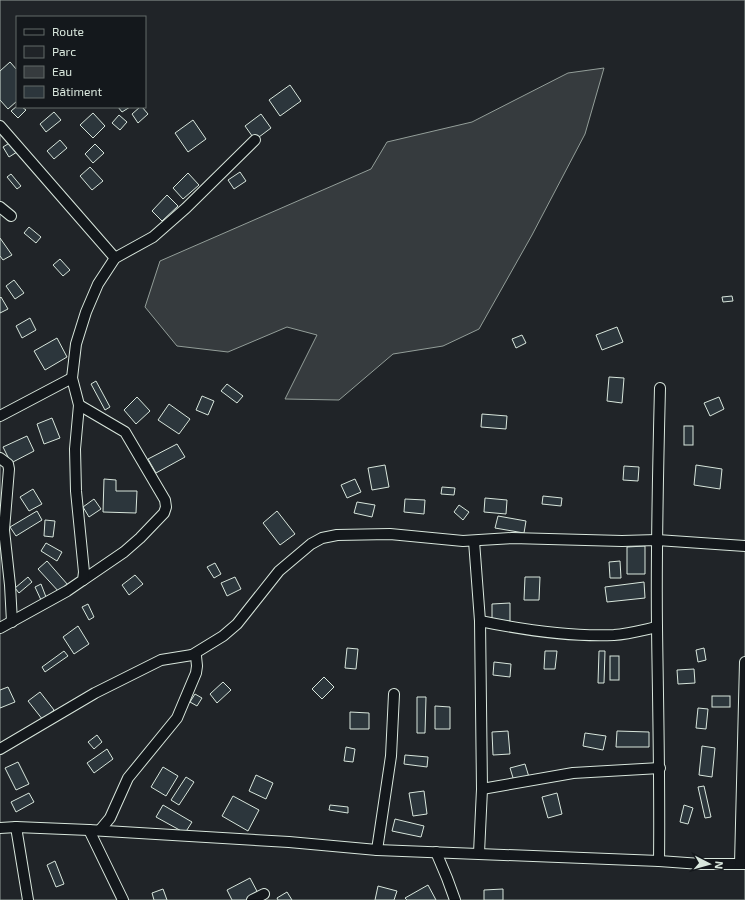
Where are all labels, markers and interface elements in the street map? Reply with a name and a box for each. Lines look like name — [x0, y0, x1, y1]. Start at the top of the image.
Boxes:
legend — [16, 16, 146, 108]
text: Route — [52, 24, 84, 38]
text: Parc — [52, 44, 76, 58]
text: Eau — [52, 64, 72, 78]
text: Bâtiment — [52, 84, 103, 98]
north arrow — [689, 844, 729, 884]
text: N — [713, 860, 726, 870]

